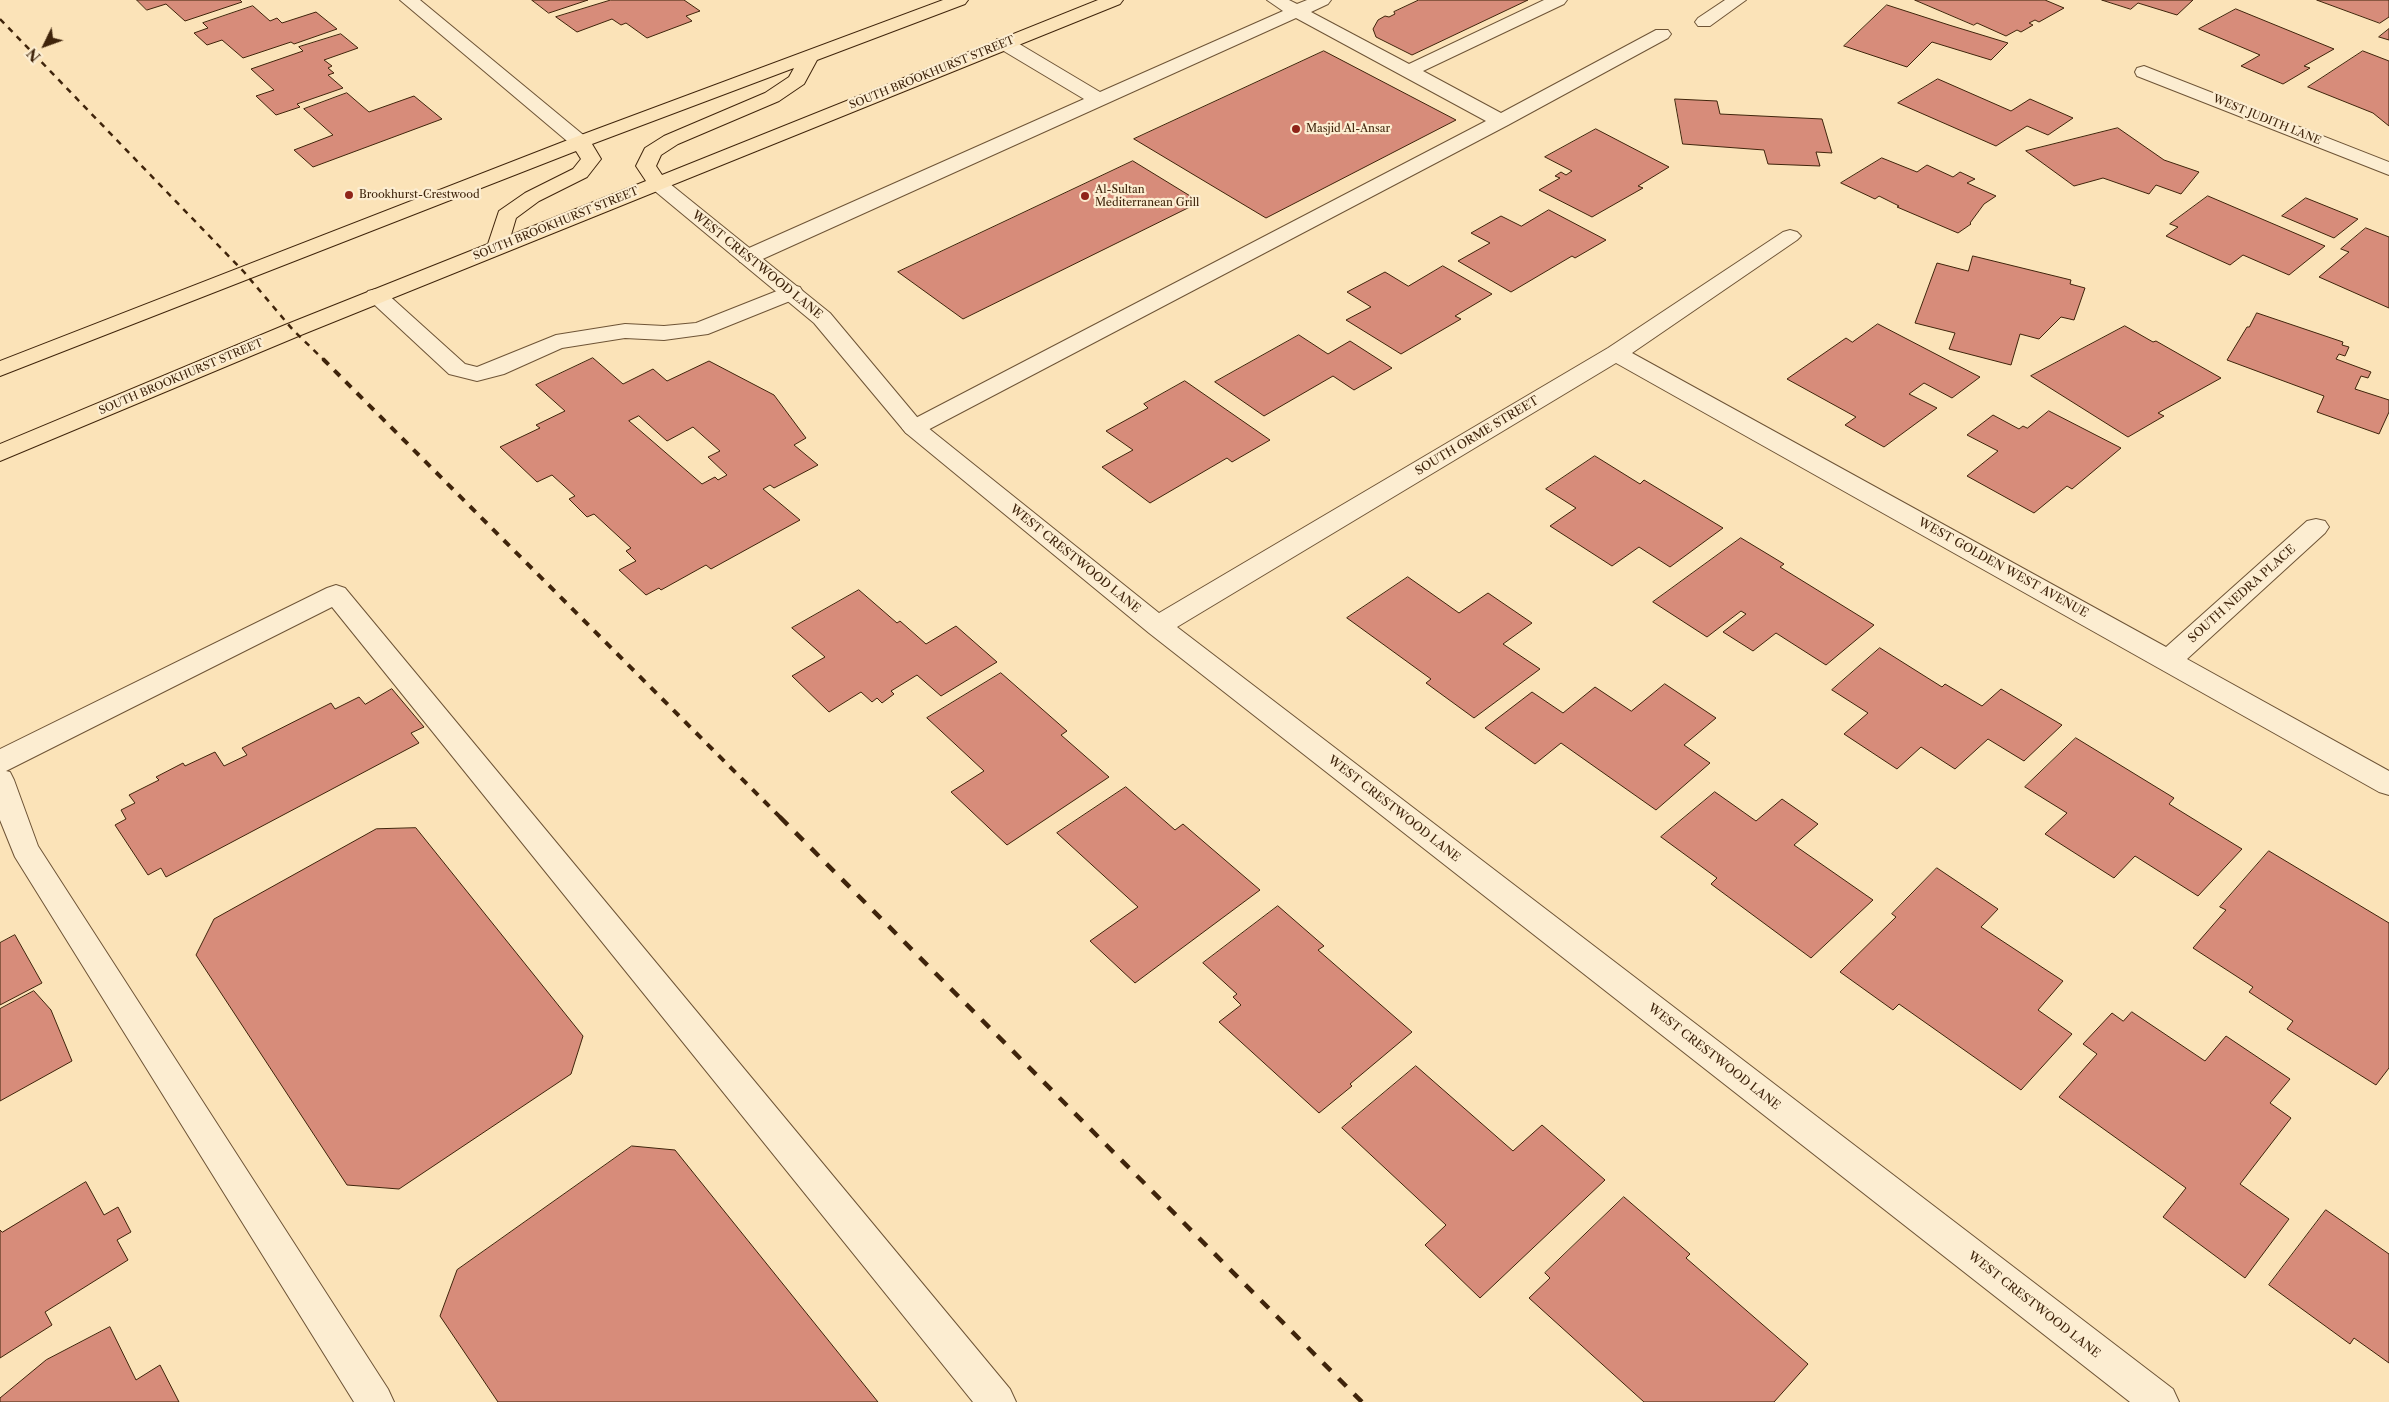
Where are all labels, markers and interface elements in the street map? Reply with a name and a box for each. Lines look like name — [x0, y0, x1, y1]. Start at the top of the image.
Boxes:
north arrow — [20, 20, 70, 70]
street label: SOUTH BROOKHURST STREET — [847, 34, 1017, 112]
text: N — [23, 44, 45, 66]
street label: WEST JUDITH LANE — [2211, 92, 2323, 148]
place label: Masjid Al-Ansar — [1306, 122, 1390, 136]
marker: Masjid Al-Ansar — [1290, 123, 1302, 135]
place label: Al-Sultan Mediterranean Grill — [1095, 183, 1199, 209]
street label: SOUTH BROOKHURST STREET — [471, 185, 641, 263]
place label: Brookhurst-Crestwood — [359, 188, 480, 202]
marker: Brookhurst-Crestwood — [343, 189, 355, 201]
marker: Al-Sultan Mediterranean Grill — [1079, 190, 1091, 202]
street label: WEST CRESTWOOD LANE — [689, 208, 825, 322]
street label: SOUTH BROOKHURST STREET — [97, 336, 265, 418]
street label: SOUTH ORME STREET — [1413, 393, 1541, 479]
street label: WEST CRESTWOOD LANE — [1007, 502, 1143, 616]
street label: WEST GOLDEN WEST AVENUE — [1915, 515, 2091, 621]
street label: SOUTH NEDRA PLACE — [2185, 542, 2299, 646]
street label: WEST CRESTWOOD LANE — [1325, 753, 1463, 865]
street label: WEST CRESTWOOD LANE — [1645, 1001, 1783, 1113]
street label: WEST CRESTWOOD LANE — [1965, 1249, 2103, 1361]

